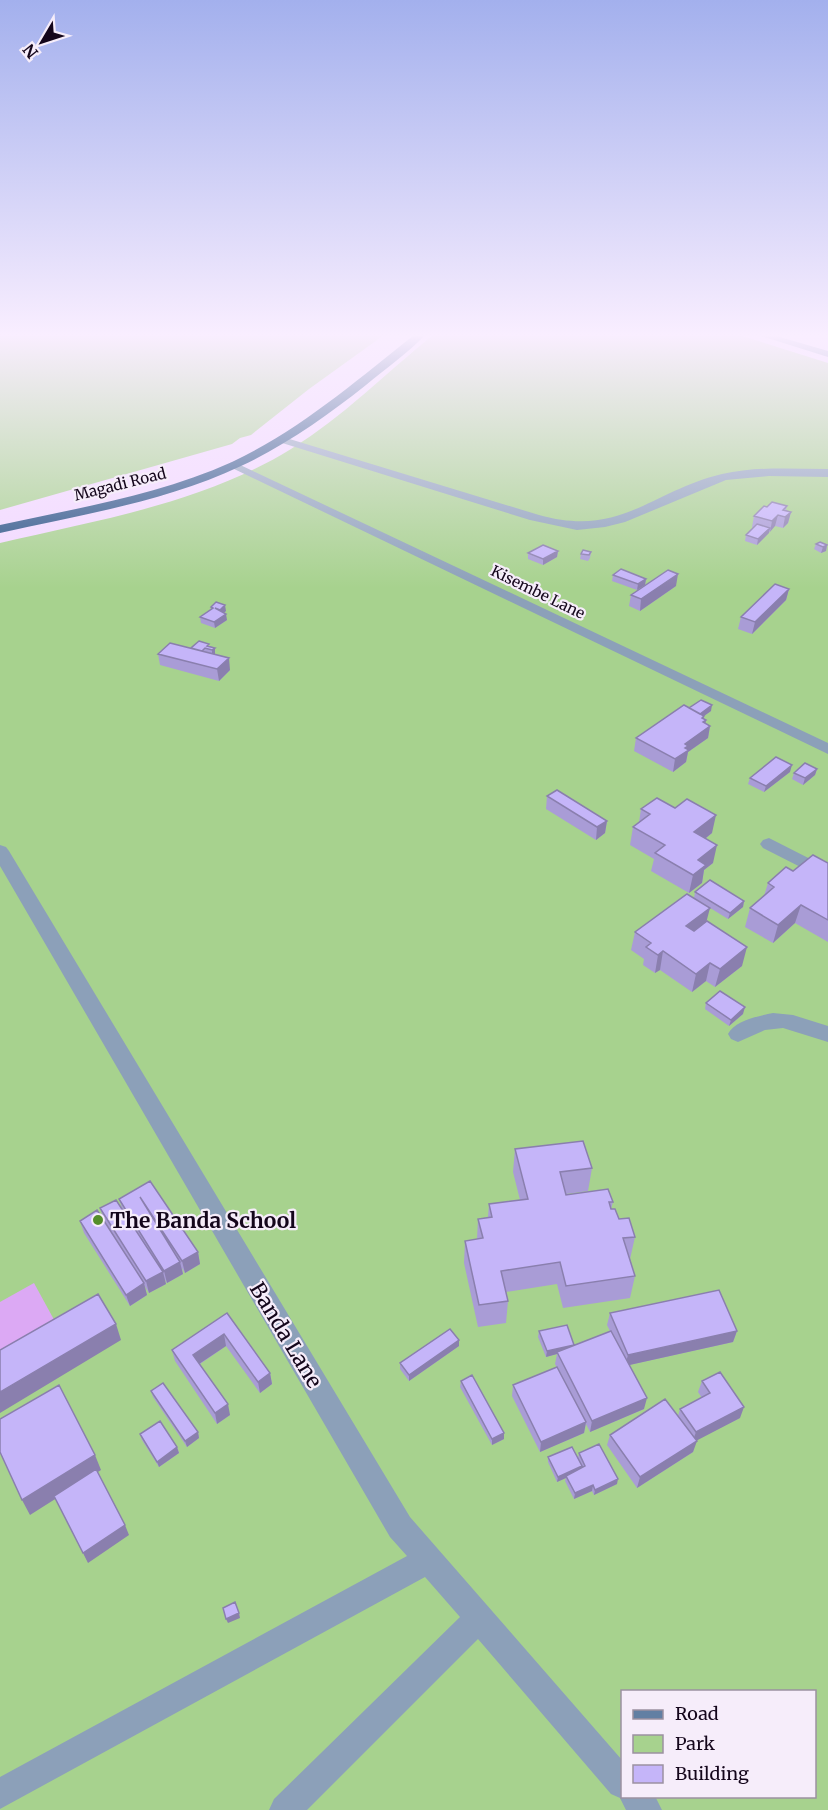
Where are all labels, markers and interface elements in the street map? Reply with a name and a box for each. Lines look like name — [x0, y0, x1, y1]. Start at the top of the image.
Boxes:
north arrow — [12, 12, 72, 72]
text: N — [18, 40, 42, 63]
street label: Magadi Road — [72, 463, 168, 505]
street label: Kisembe Lane — [488, 561, 588, 623]
place label: The Banda School — [110, 1207, 296, 1234]
marker: The Banda School — [91, 1213, 105, 1227]
street label: Banda Lane — [244, 1277, 328, 1393]
legend — [621, 1690, 816, 1798]
text: Road — [675, 1702, 719, 1725]
text: Park — [675, 1732, 716, 1755]
text: Building — [675, 1762, 749, 1785]

